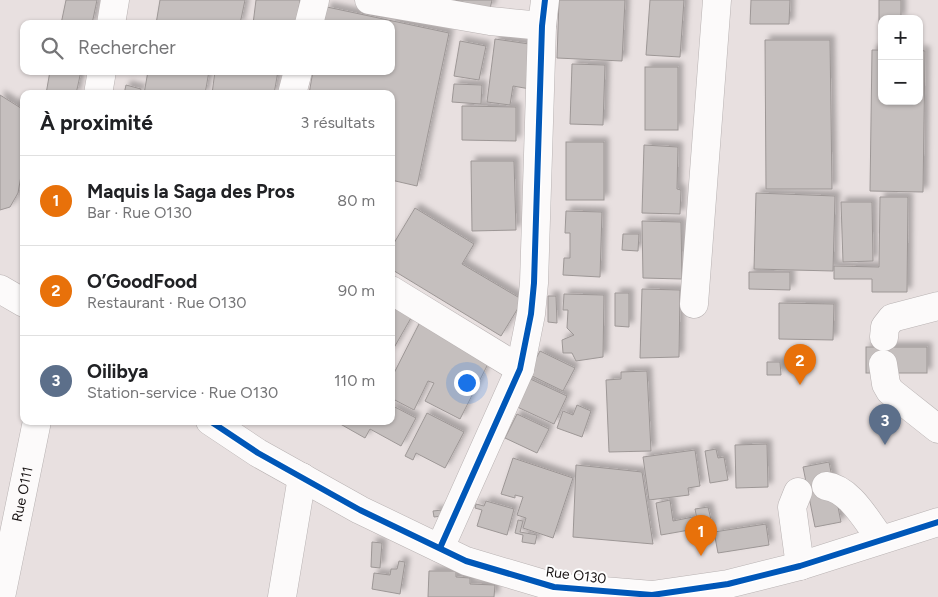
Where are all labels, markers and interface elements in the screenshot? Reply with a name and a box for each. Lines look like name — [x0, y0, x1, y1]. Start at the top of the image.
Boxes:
map controls — [878, 15, 923, 105]
button: + — [878, 15, 923, 60]
search box — [20, 20, 395, 75]
icon: search — [38, 34, 66, 62]
text: Rechercher — [78, 36, 176, 59]
button: − — [878, 60, 923, 105]
text: À proximité — [40, 110, 153, 135]
text: 3 résultats — [301, 113, 375, 132]
text: Maquis la Saga des Pros — [87, 180, 295, 203]
text: 1 — [53, 191, 59, 210]
text: 80 m — [337, 191, 375, 210]
text: Bar · Rue O130 — [87, 203, 192, 222]
text: O’GoodFood — [87, 270, 197, 293]
text: 2 — [51, 281, 61, 300]
text: 90 m — [338, 281, 375, 300]
text: Restaurant · Rue O130 — [87, 293, 246, 312]
pin: 2 — [784, 344, 816, 385]
text: Oilibya — [87, 360, 148, 383]
your location — [454, 370, 480, 396]
text: 3 — [52, 371, 60, 390]
text: 110 m — [334, 371, 375, 390]
text: Station-service · Rue O130 — [87, 383, 278, 402]
pin: 3 — [869, 404, 901, 445]
street label: Rue O111 — [9, 465, 36, 523]
pin: 1 — [685, 515, 717, 556]
street label: Rue O130 — [545, 563, 607, 588]

